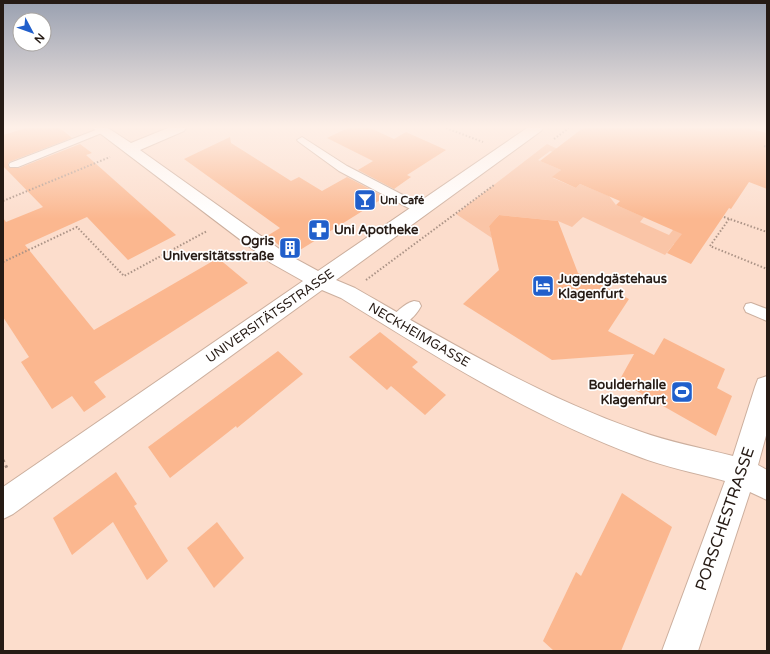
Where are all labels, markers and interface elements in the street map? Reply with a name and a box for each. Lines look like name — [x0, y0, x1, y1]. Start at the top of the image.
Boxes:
north arrow — [12, 12, 52, 52]
text: N — [31, 31, 47, 46]
bar icon: Uni Café — [352, 187, 378, 213]
place label: Uni Café — [380, 194, 425, 207]
pharmacy icon: Uni Apotheke — [306, 217, 332, 243]
place label: Uni Apotheke — [334, 222, 419, 238]
place label: Ogris Universitätsstraße — [163, 233, 275, 264]
building icon: Ogris Universitätsstraße — [277, 235, 303, 261]
street label: UNIVERSITÄTSSTRASSE — [203, 266, 337, 366]
place label: Jugendgästehaus Klagenfurt — [557, 271, 667, 302]
hotel icon: Jugendgästehaus Klagenfurt — [530, 273, 556, 299]
street label: NECKHEIMGASSE — [365, 299, 473, 371]
place label: Boulderhalle Klagenfurt — [588, 377, 667, 408]
sports icon: Boulderhalle Klagenfurt — [669, 379, 695, 405]
street label: PORSCHESTRASSE — [691, 445, 759, 593]

